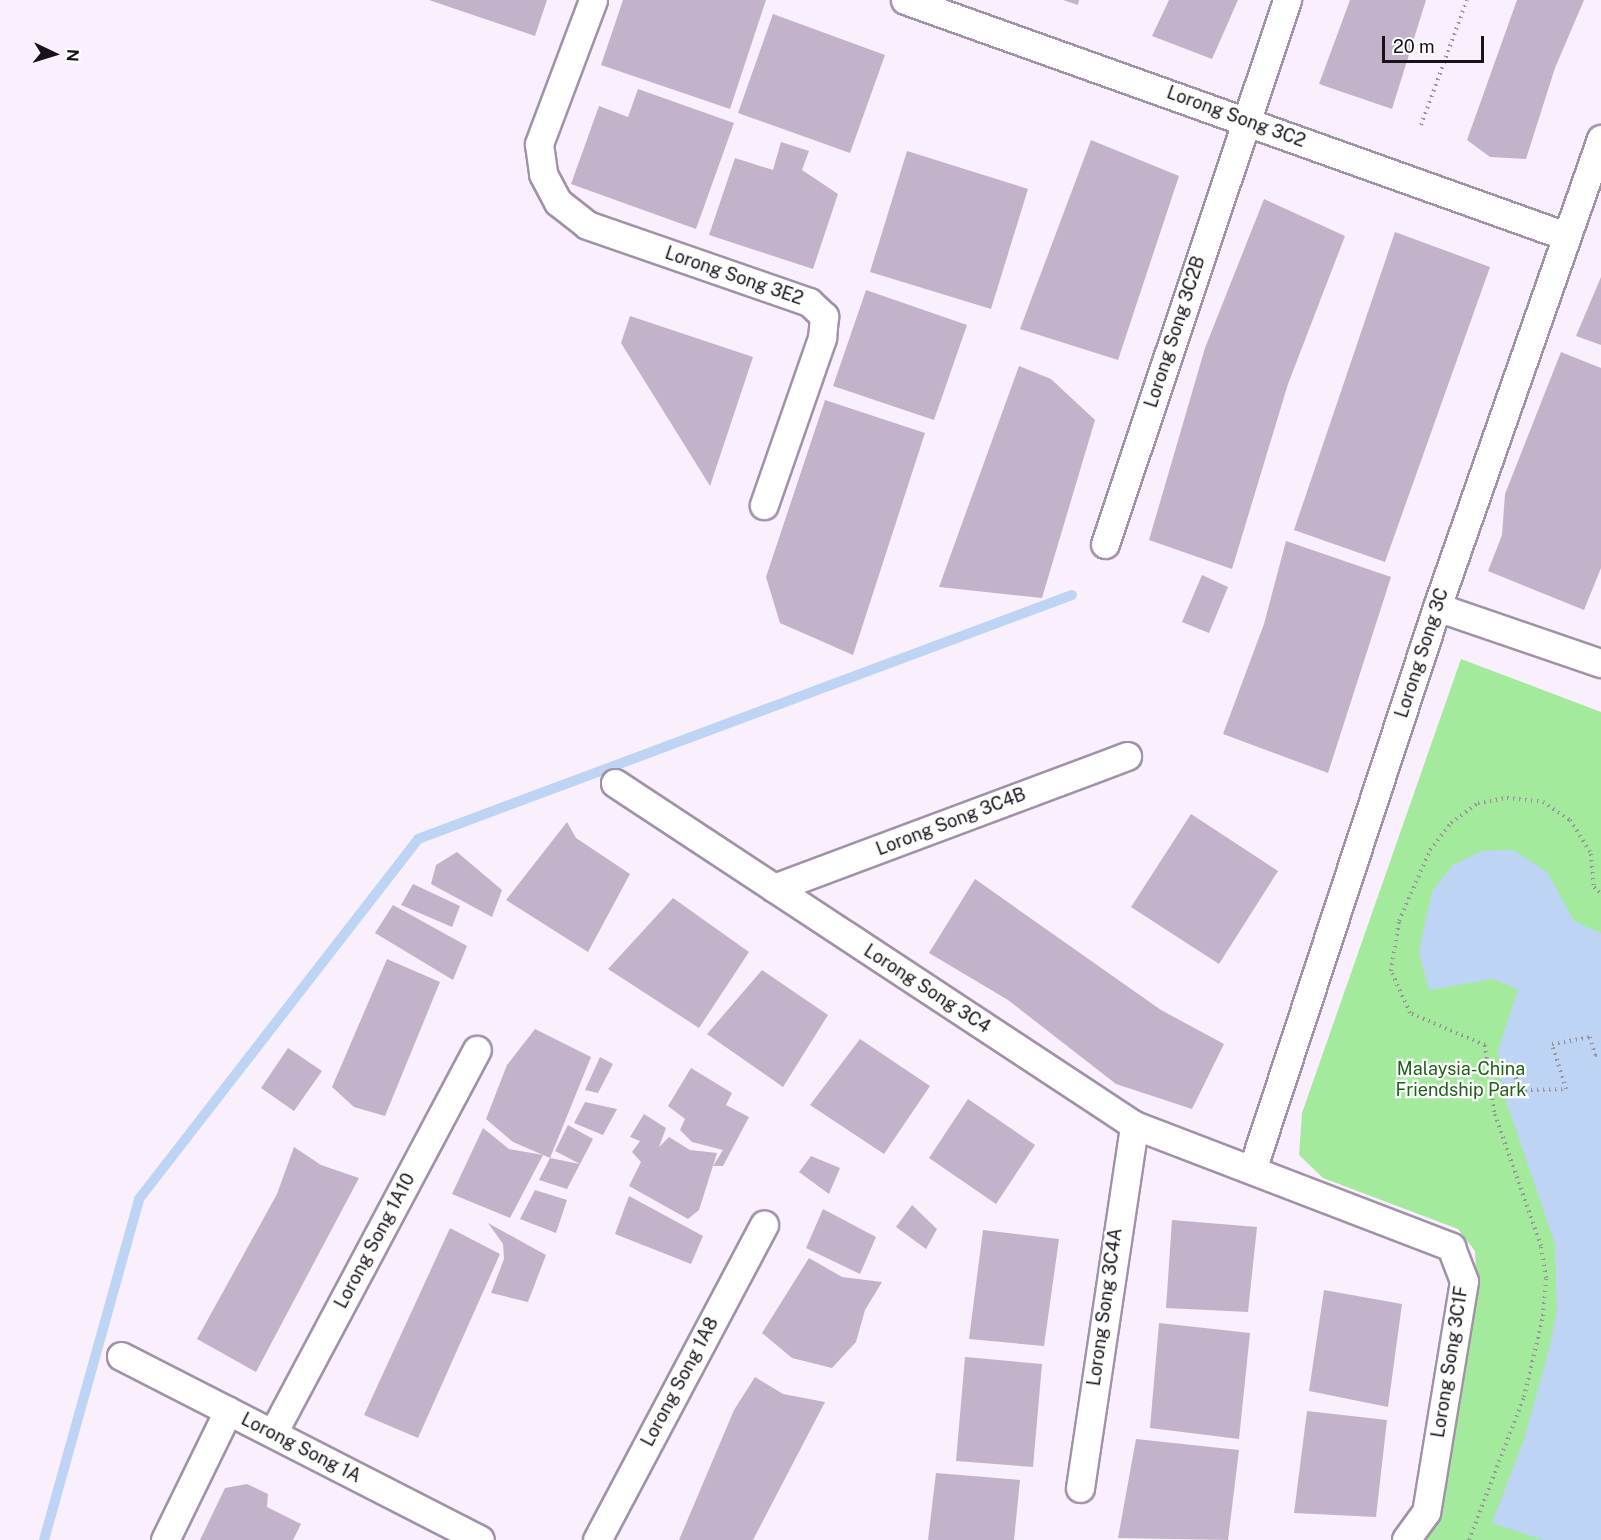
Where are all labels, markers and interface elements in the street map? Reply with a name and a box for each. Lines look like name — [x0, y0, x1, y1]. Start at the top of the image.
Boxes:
north arrow — [24, 24, 84, 84]
scale bar — [1385, 24, 1487, 62]
text: 20 m — [1393, 36, 1435, 57]
text: N — [63, 48, 82, 62]
street label: Lorong Song 3C2 — [1164, 82, 1308, 152]
street label: Lorong Song 3E2 — [662, 242, 806, 310]
street label: Lorong Song 3C2B — [1140, 254, 1210, 410]
street label: Lorong Song 3C — [1391, 585, 1453, 721]
street label: Lorong Song 3C4B — [873, 784, 1029, 860]
street label: Lorong Song 3C4 — [860, 940, 994, 1038]
park label: Malaysia-China Friendship Park — [1395, 1059, 1527, 1102]
street label: Lorong Song 1A10 — [330, 1170, 420, 1312]
street label: Lorong Song 3C4A — [1083, 1227, 1127, 1387]
street label: Lorong Song 3C1F — [1427, 1285, 1473, 1439]
street label: Lorong Song 1A8 — [637, 1314, 723, 1450]
street label: Lorong Song 1A — [237, 1409, 365, 1487]

